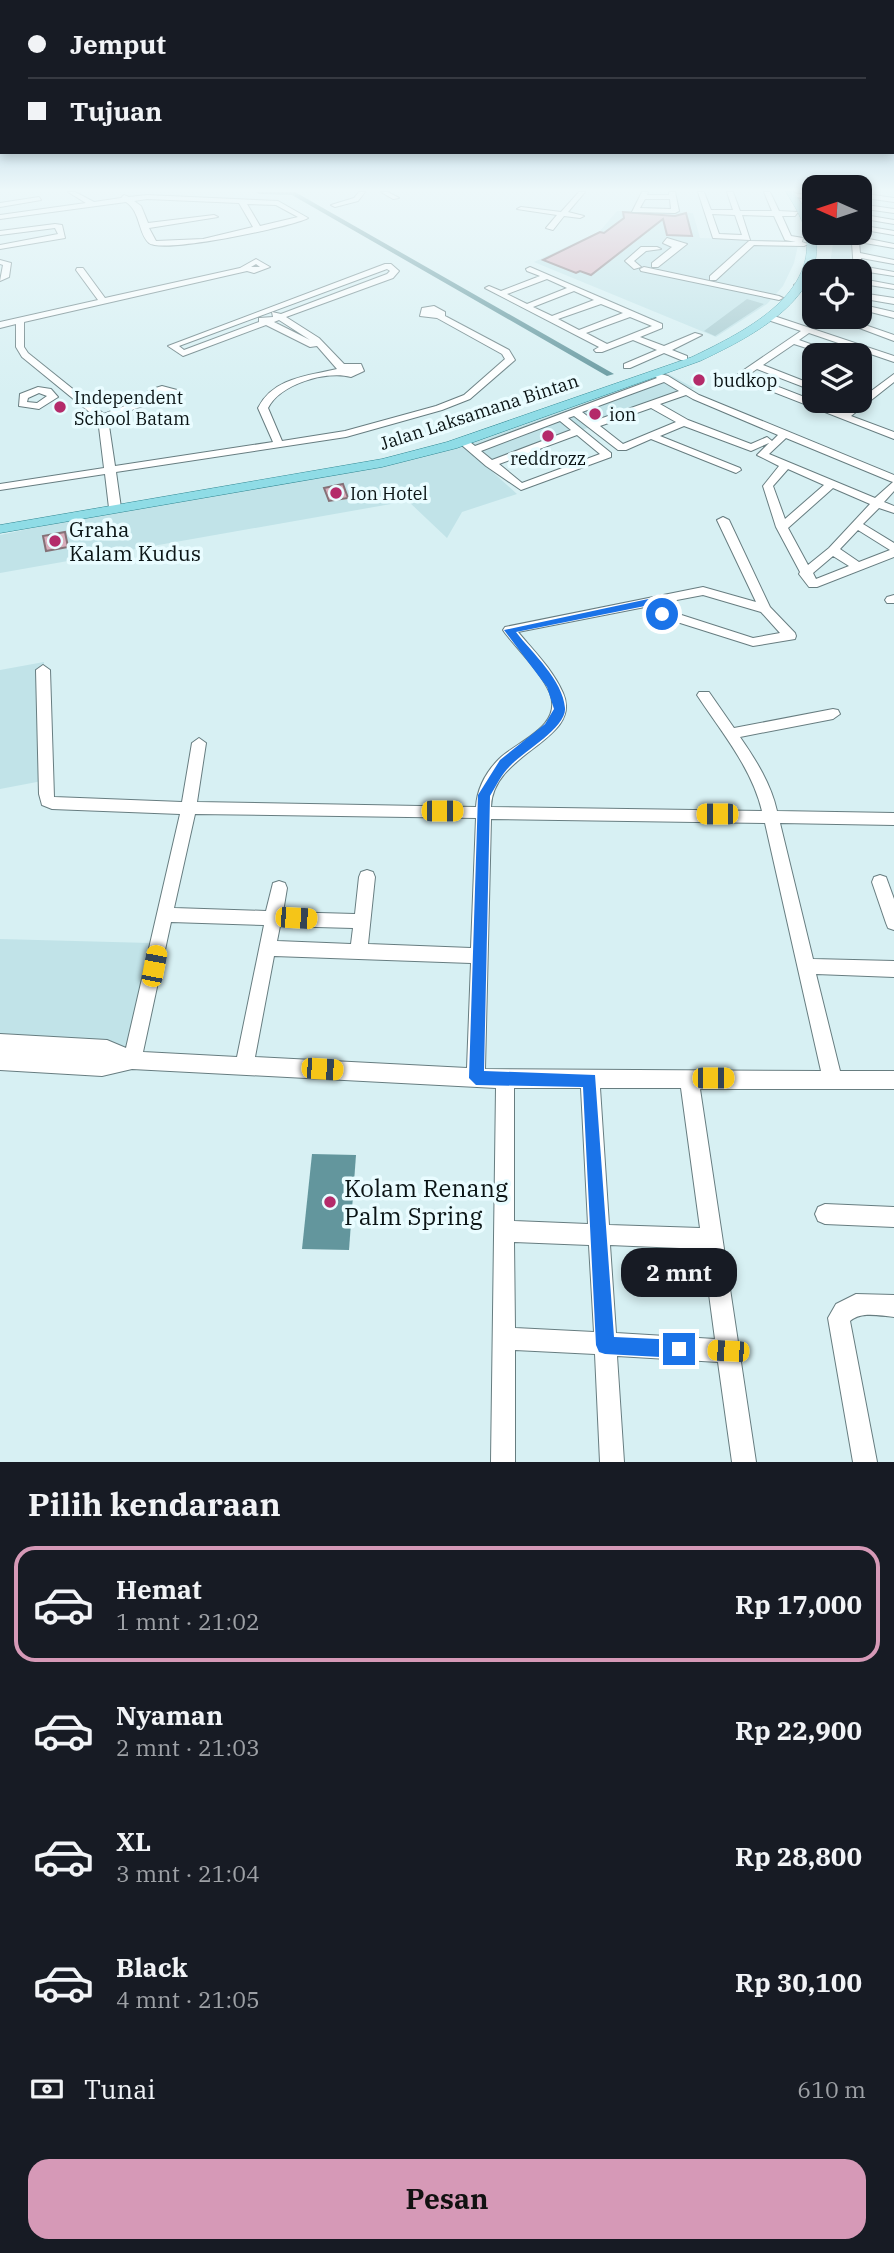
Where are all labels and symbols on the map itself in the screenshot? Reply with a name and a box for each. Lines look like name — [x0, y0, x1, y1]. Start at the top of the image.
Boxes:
north arrow — [802, 175, 872, 245]
street label: Jalan Laksamana Bintan — [377, 369, 581, 455]
place label: budkop — [713, 369, 777, 392]
marker: budkop — [691, 372, 707, 388]
place label: Independent School Batam — [74, 386, 190, 430]
marker: Independent School Batam — [52, 399, 68, 415]
place label: ion — [609, 403, 636, 426]
marker: ion — [587, 406, 603, 422]
marker: reddrozz — [540, 428, 556, 444]
place label: reddrozz — [510, 447, 586, 470]
place label: Ion Hotel — [350, 482, 428, 505]
marker: Ion Hotel — [328, 485, 344, 501]
place label: Graha Kalam Kudus — [69, 515, 201, 567]
marker: Graha Kalam Kudus — [47, 533, 63, 549]
route start — [646, 598, 678, 630]
car — [422, 801, 464, 822]
car — [697, 804, 739, 825]
car — [275, 906, 318, 930]
car — [140, 943, 169, 989]
car — [301, 1057, 344, 1081]
car — [693, 1068, 735, 1089]
place label: Kolam Renang Palm Spring — [344, 1172, 508, 1232]
marker: Kolam Renang Palm Spring — [322, 1194, 338, 1210]
callout: 2 mnt — [621, 1248, 737, 1296]
route end — [663, 1333, 695, 1365]
car — [707, 1339, 750, 1363]

